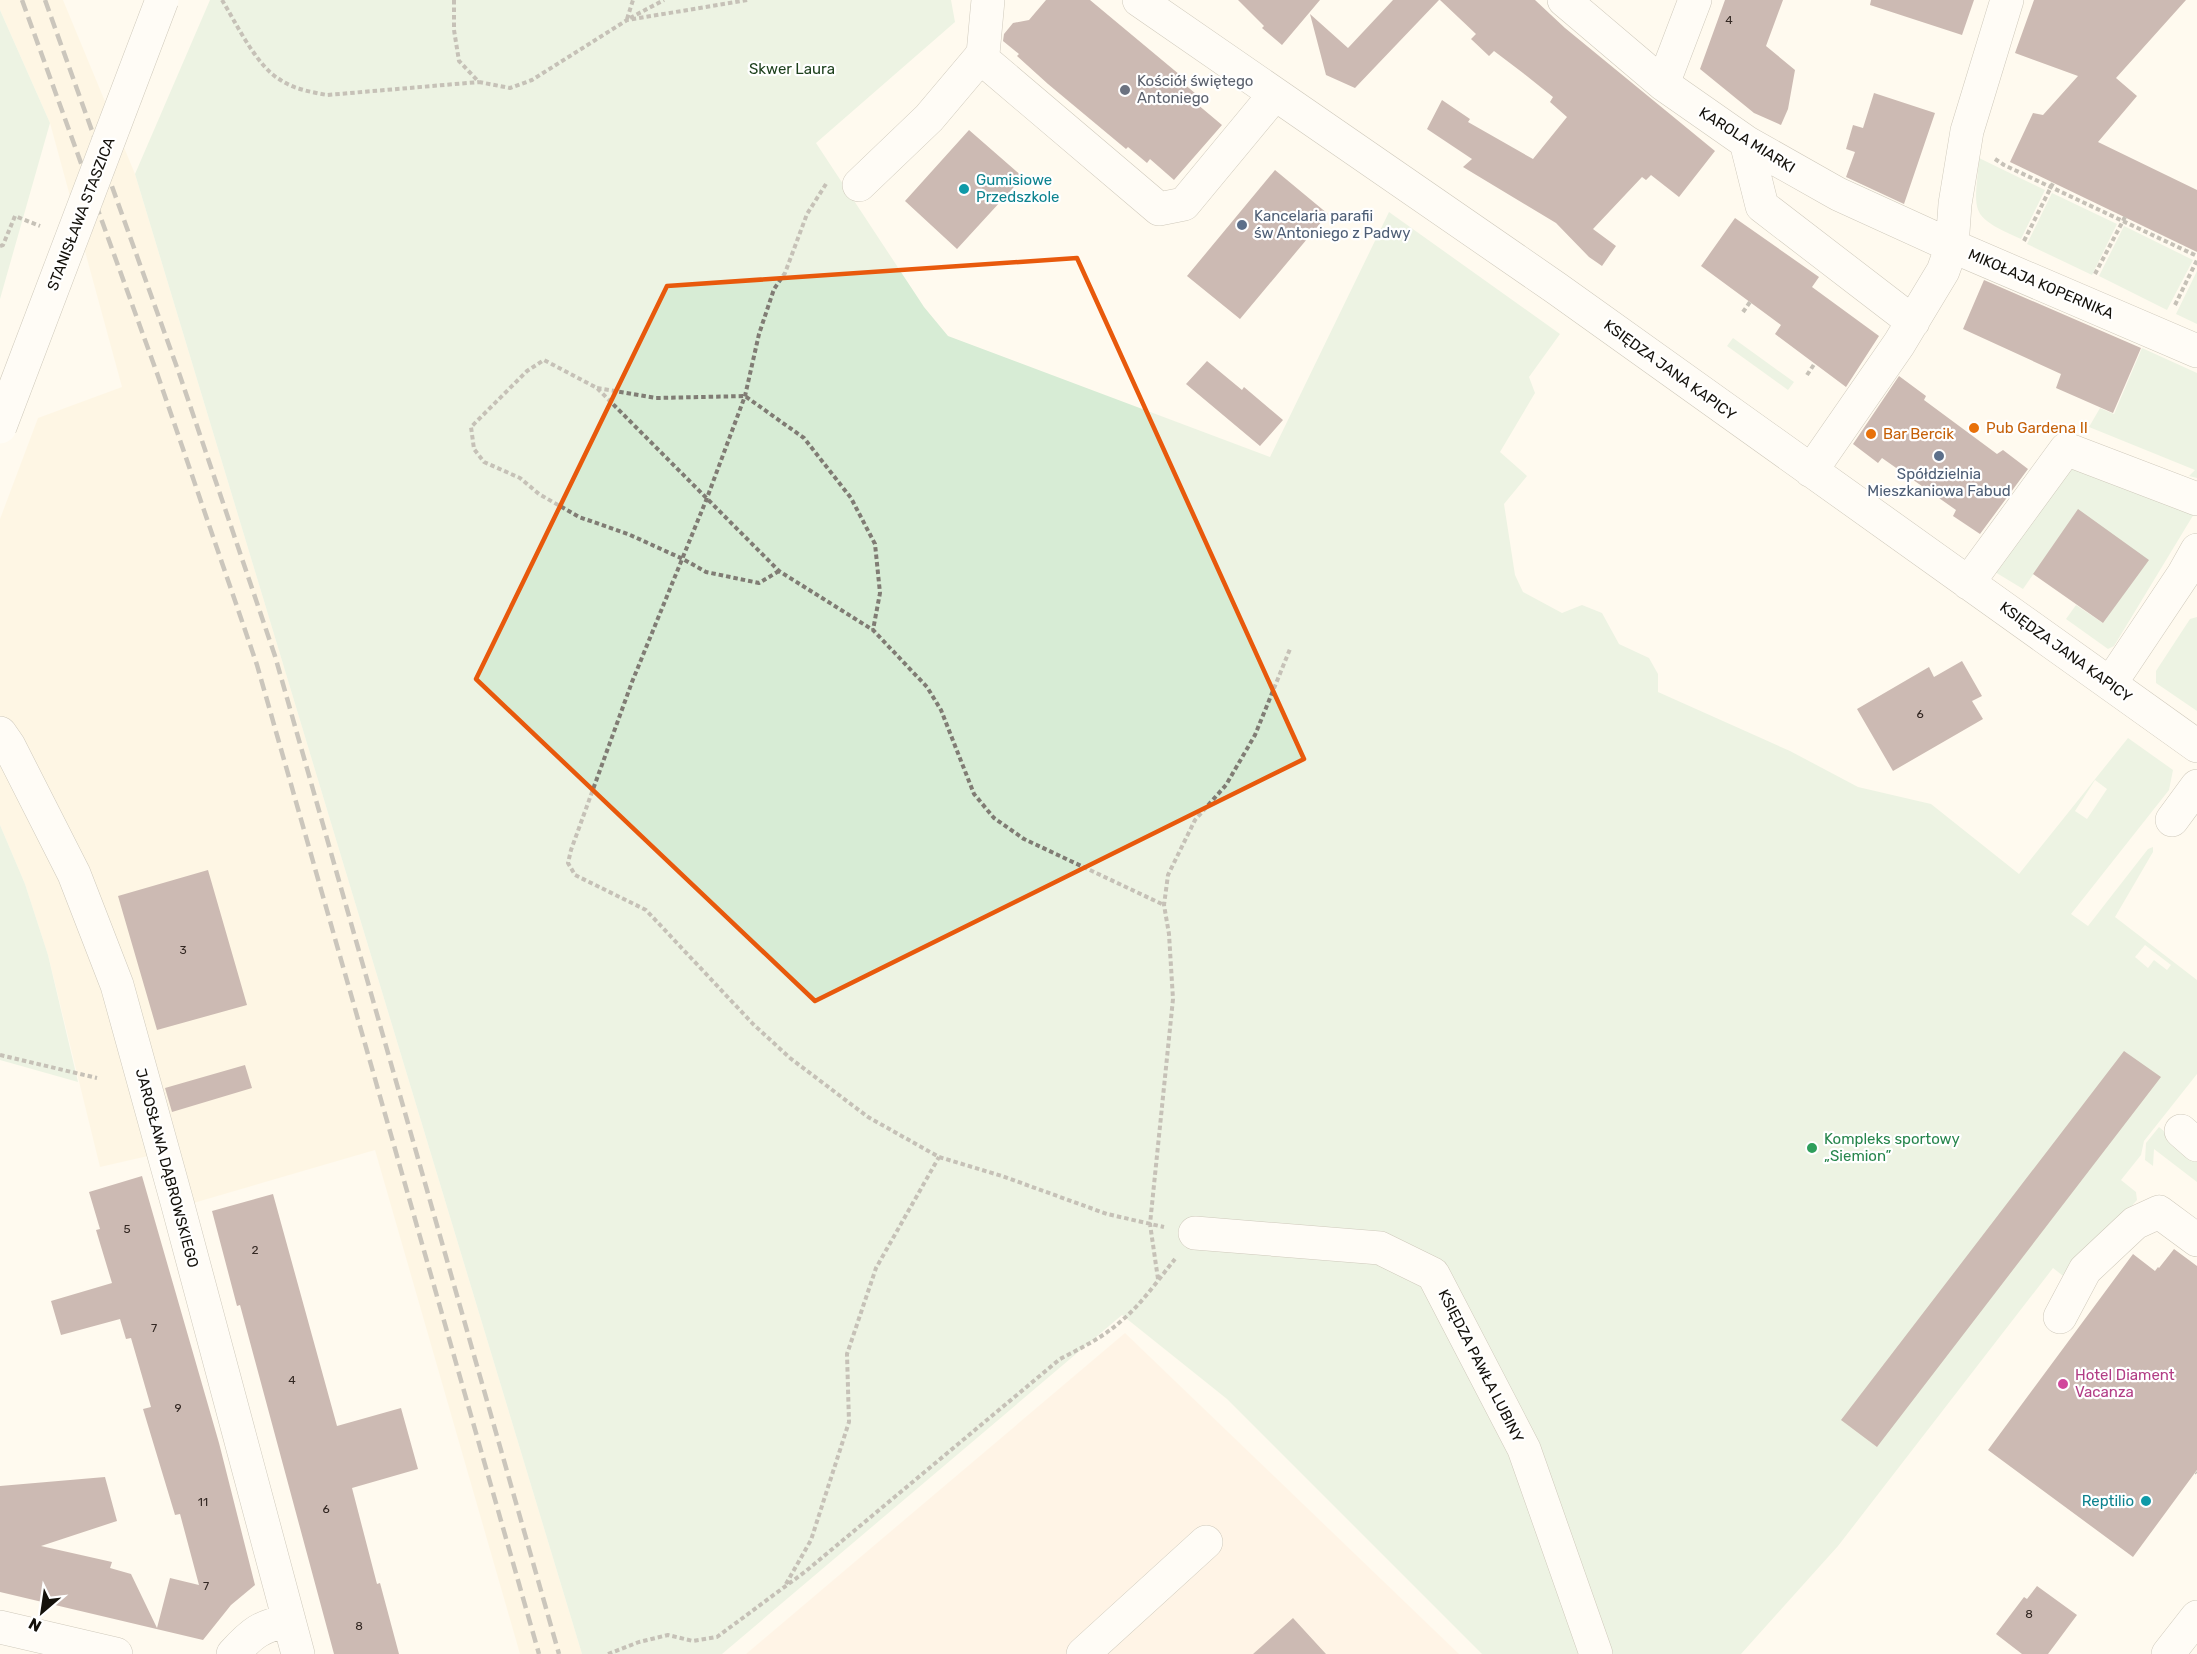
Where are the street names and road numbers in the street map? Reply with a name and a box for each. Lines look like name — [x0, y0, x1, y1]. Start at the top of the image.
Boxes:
street label: KAROLA MIARKI — [1696, 103, 1798, 177]
street label: STANISŁAWA STASZICA — [43, 135, 119, 293]
street label: MIKOŁAJA KOPERNIKA — [1965, 245, 2117, 323]
street label: KSIĘDZA JANA KAPICY — [1600, 316, 1740, 424]
street label: KSIĘDZA JANA KAPICY — [1996, 598, 2136, 706]
street label: JAROSŁAWA DĄBROWSKIEGO — [132, 1066, 202, 1270]
street label: KSIĘDZA PAWŁA LUBINY — [1435, 1286, 1528, 1446]

